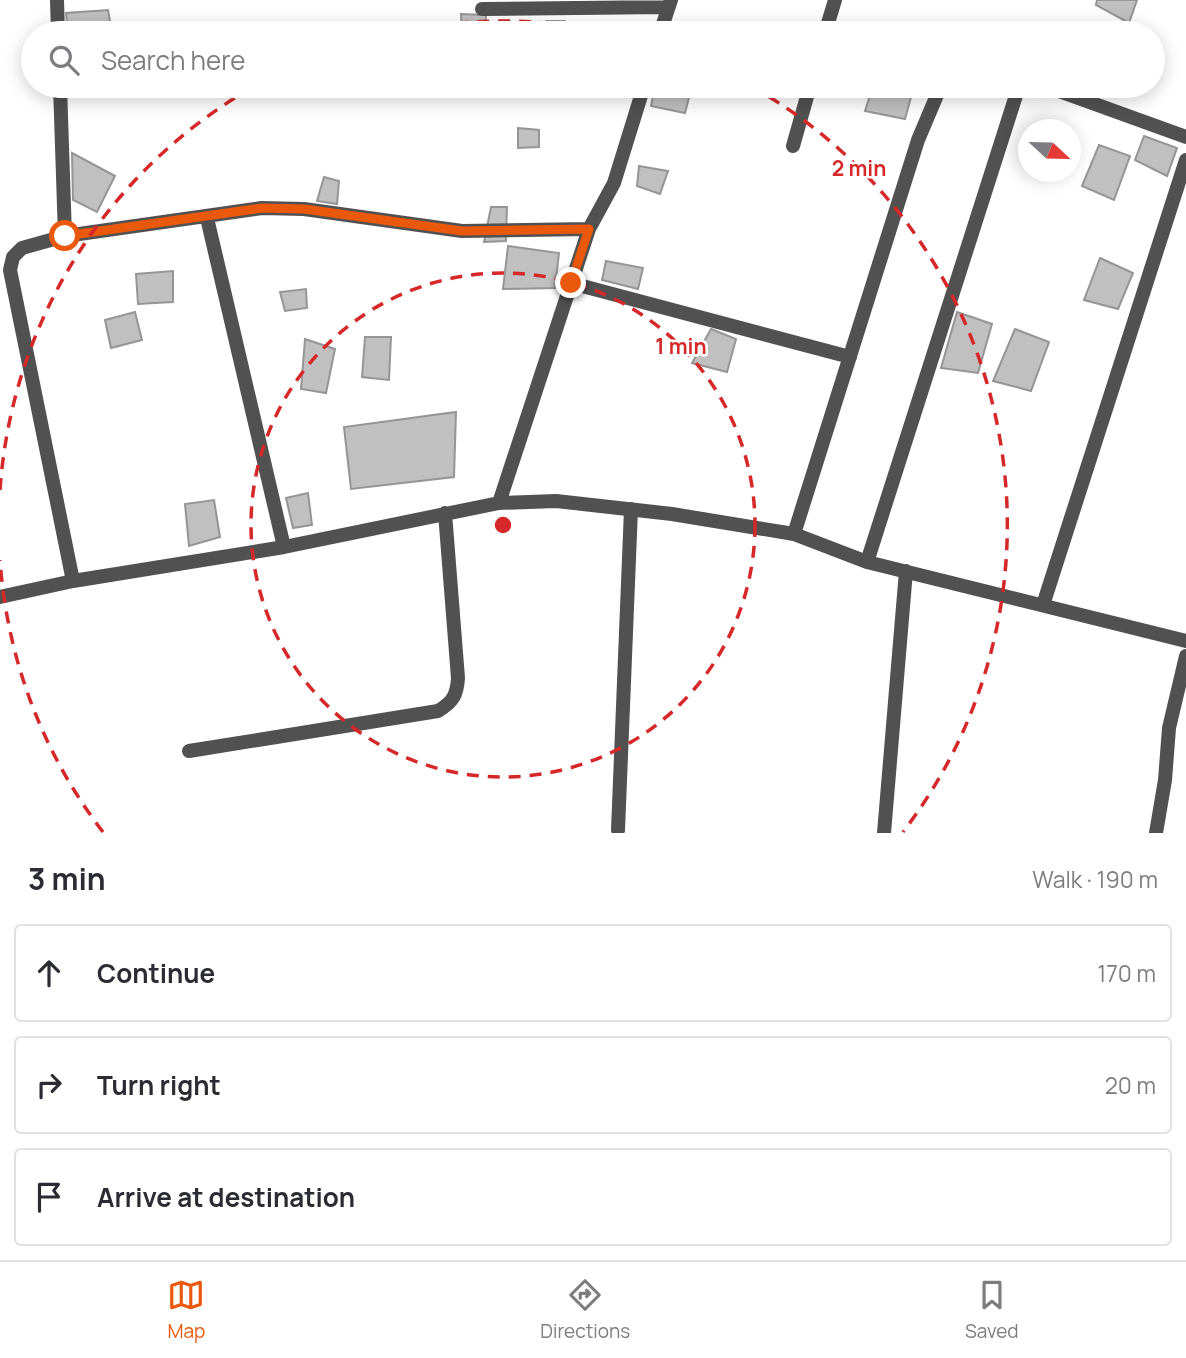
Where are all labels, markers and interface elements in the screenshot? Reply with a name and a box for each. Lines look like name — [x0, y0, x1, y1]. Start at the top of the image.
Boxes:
search box — [21, 21, 1165, 98]
icon: search — [45, 41, 83, 79]
text: Search here — [101, 42, 246, 78]
north arrow — [1018, 119, 1081, 182]
text: 2 min — [832, 154, 886, 182]
route start — [49, 220, 80, 251]
route end — [555, 267, 586, 298]
text: 1 min — [655, 332, 707, 360]
centre of rings — [491, 513, 515, 537]
text: 3 min — [28, 858, 106, 899]
text: Walk · 190 m — [1032, 863, 1158, 895]
icon: ahead — [30, 954, 68, 992]
text: Continue — [97, 955, 215, 991]
text: 170 m — [1097, 957, 1156, 989]
icon: right — [30, 1066, 68, 1104]
text: Turn right — [97, 1067, 221, 1103]
text: 20 m — [1105, 1069, 1156, 1101]
icon: arrive — [30, 1178, 68, 1216]
text: Arrive at destination — [97, 1179, 355, 1215]
tab: Map — [167, 1276, 205, 1344]
tab: Directions — [540, 1276, 630, 1344]
tab: Saved — [965, 1276, 1019, 1344]

